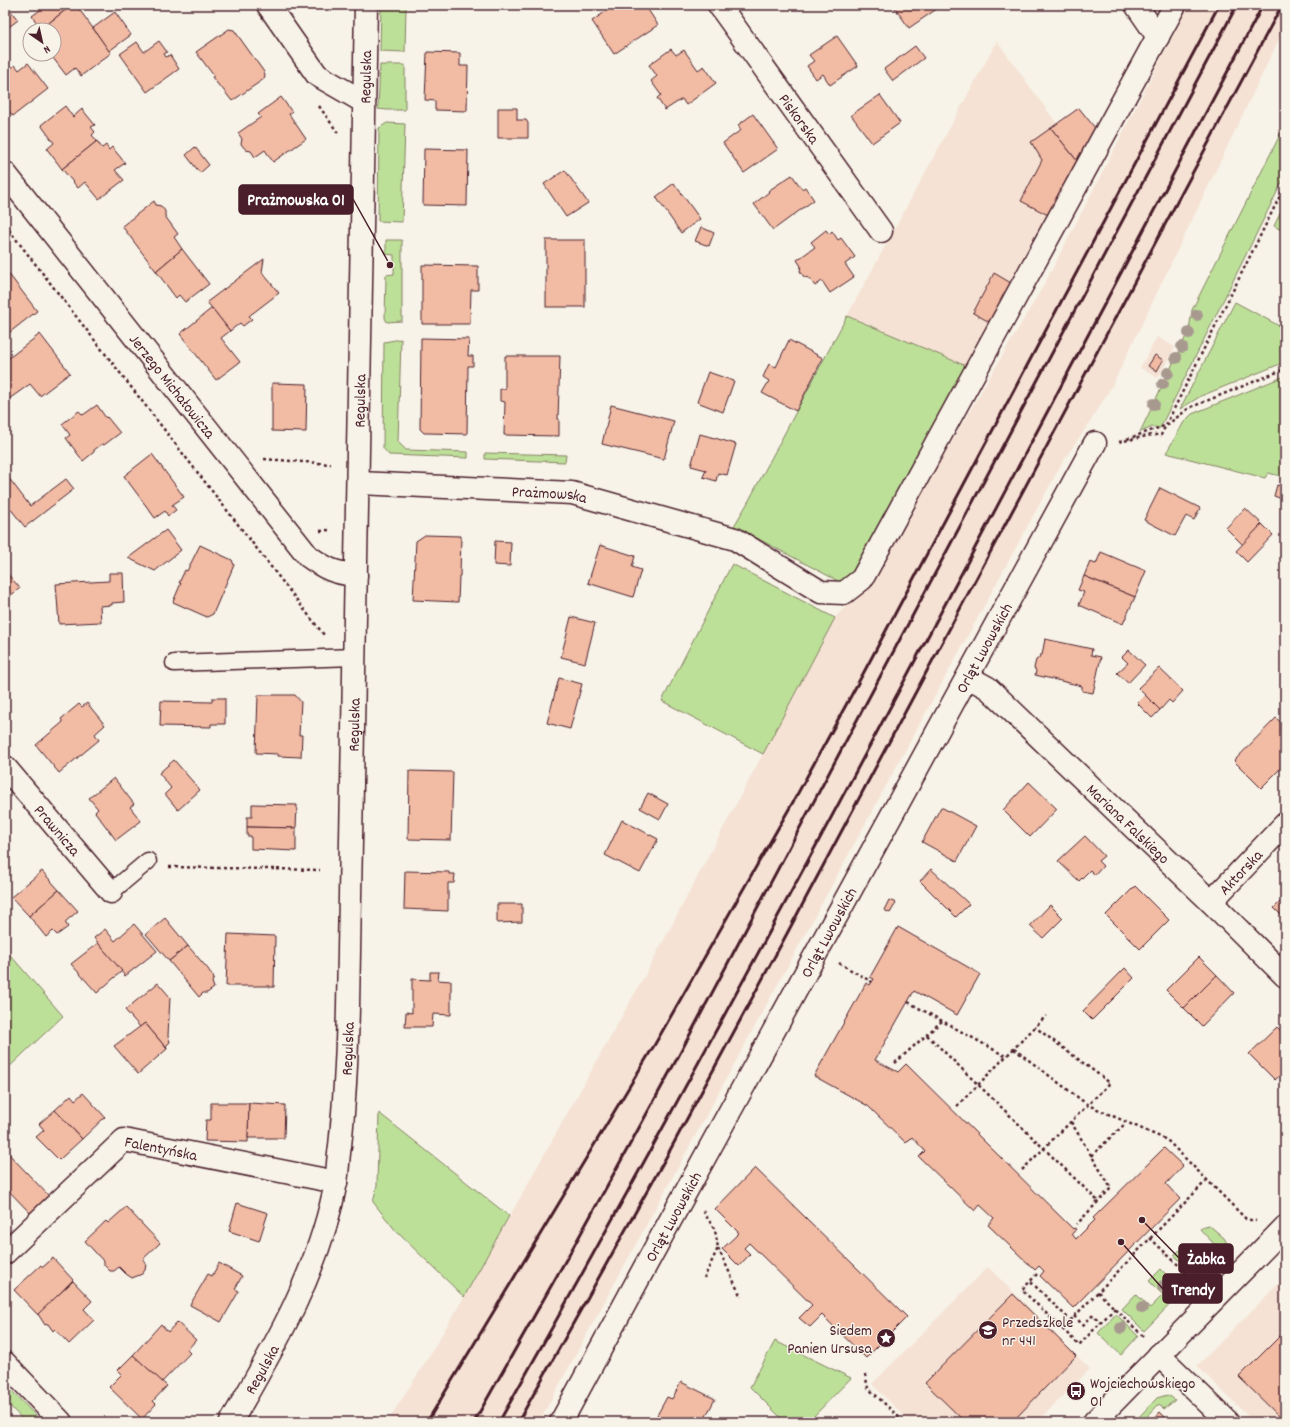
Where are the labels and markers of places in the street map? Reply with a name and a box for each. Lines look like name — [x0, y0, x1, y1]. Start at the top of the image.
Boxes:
callout: Prażmowska 01 — [239, 185, 353, 214]
callout: Żabka — [1179, 1244, 1233, 1273]
callout: Trendy — [1163, 1274, 1222, 1303]
place label: Przedszkole nr 441 — [1002, 1312, 1073, 1353]
school or university icon: Przedszkole nr 441 — [977, 1319, 999, 1341]
place label: Siedem Panien Ursusa — [787, 1320, 872, 1361]
place icon: Siedem Panien Ursusa — [875, 1327, 897, 1349]
place label: Wojciechowskiego 01 — [1090, 1373, 1195, 1414]
bus stop icon: Wojciechowskiego 01 — [1065, 1380, 1087, 1402]

